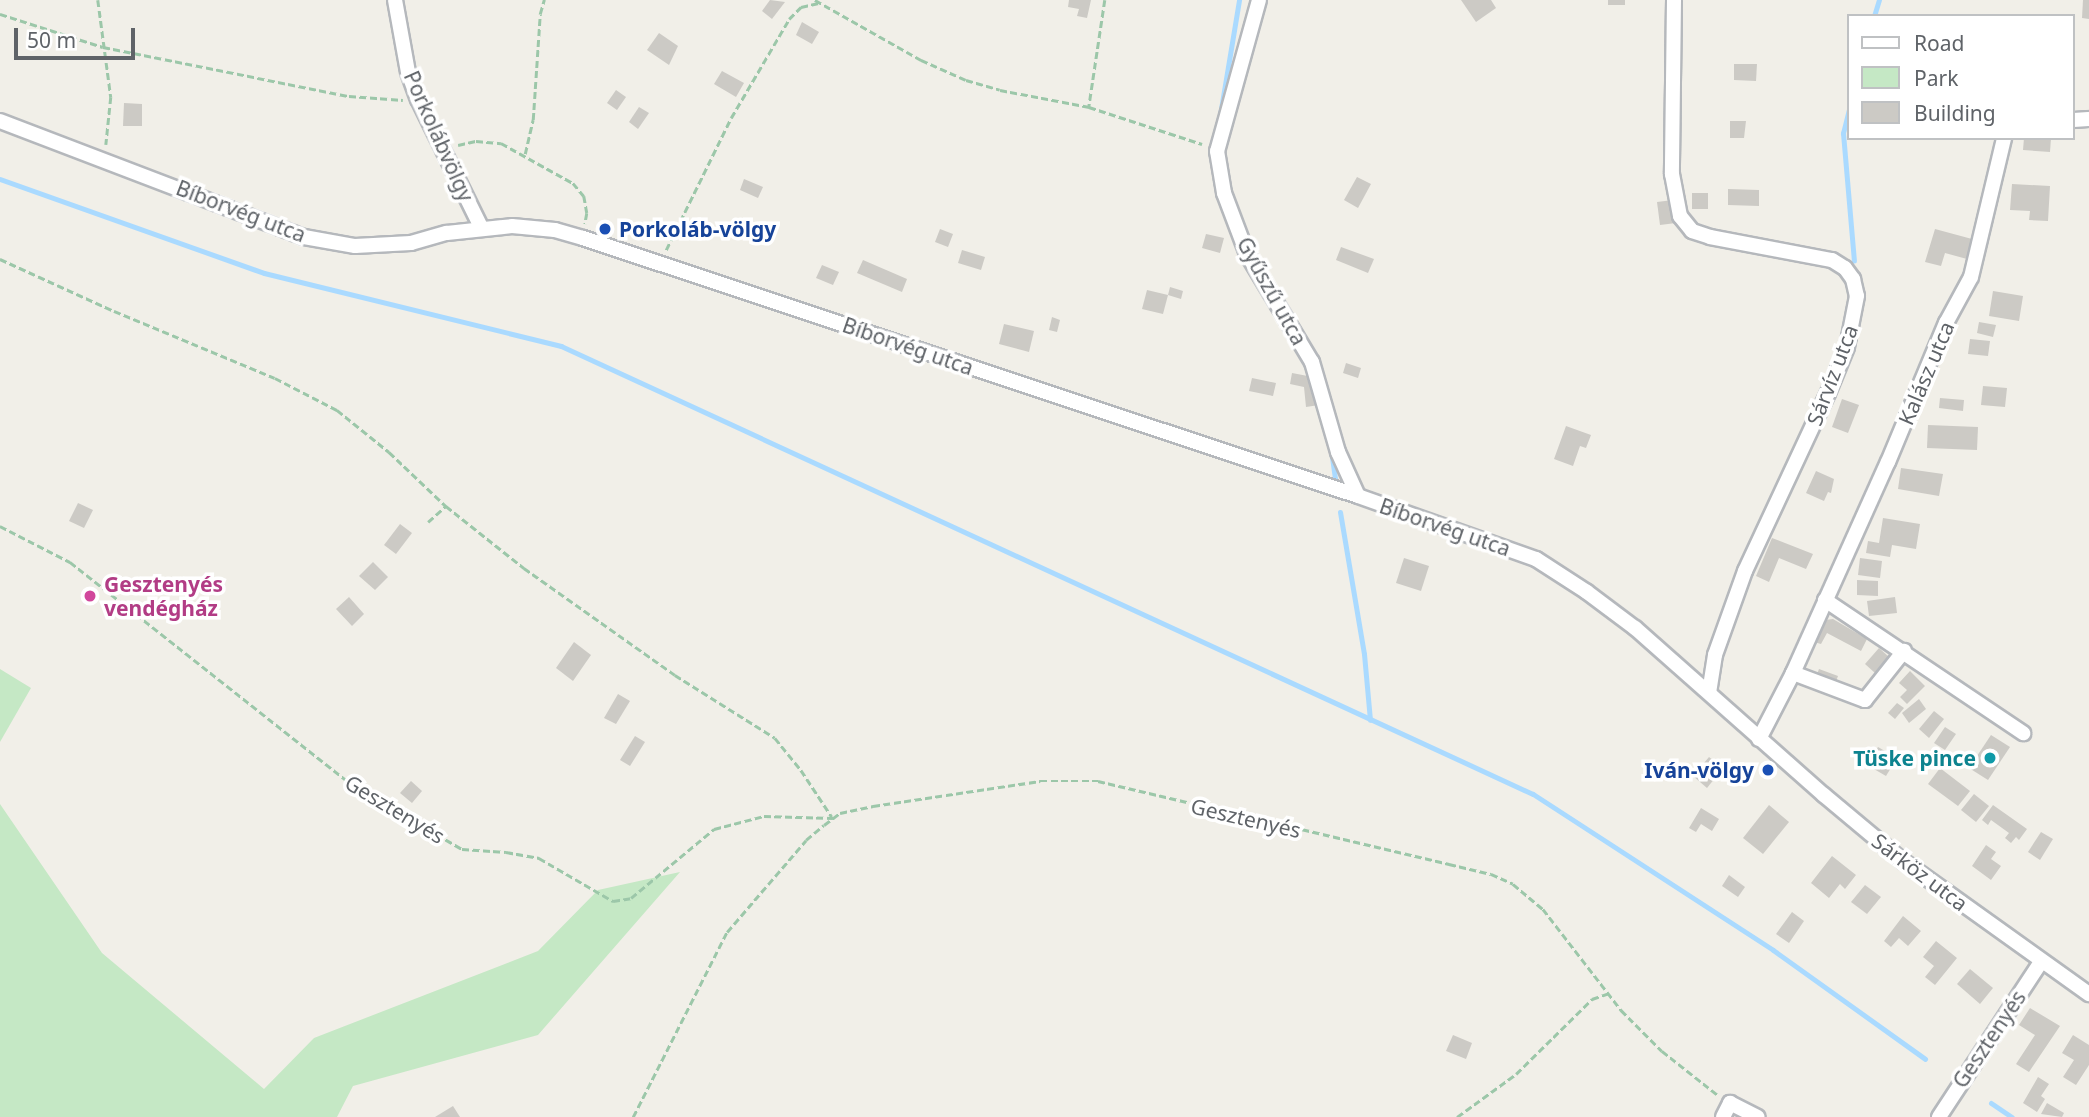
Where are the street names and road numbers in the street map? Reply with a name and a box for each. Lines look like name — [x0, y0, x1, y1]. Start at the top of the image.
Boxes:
street label: Porkolábvölgy — [399, 67, 479, 205]
street label: Bíborvég utca — [173, 175, 309, 247]
street label: Gyűszű utca — [1232, 233, 1312, 349]
street label: Bíborvég utca — [839, 312, 977, 380]
street label: Kalász utca — [1893, 318, 1959, 428]
street label: Sárvíz utca — [1801, 321, 1863, 429]
street label: Bíborvég utca — [1376, 493, 1514, 561]
street label: Gesztenyés — [340, 769, 450, 849]
street label: Gesztenyés — [1189, 793, 1303, 843]
street label: Sárköz utca — [1867, 828, 1973, 916]
street label: Gesztenyés — [1947, 985, 2031, 1093]

